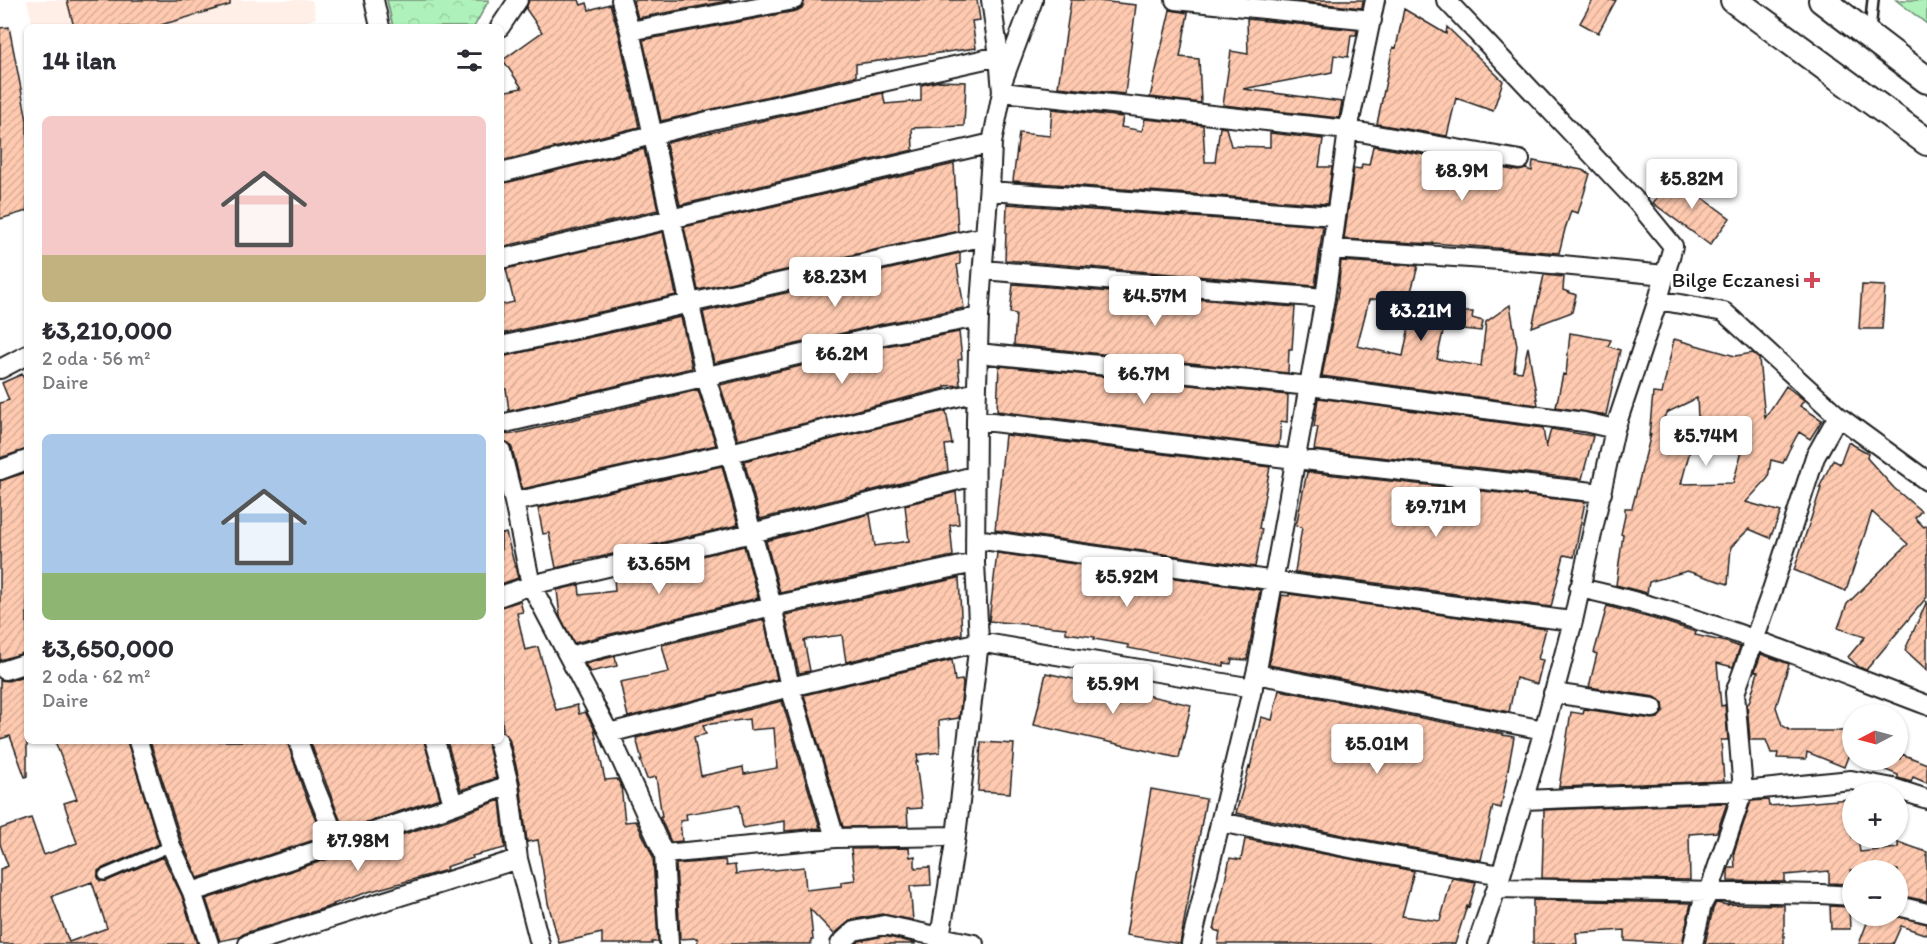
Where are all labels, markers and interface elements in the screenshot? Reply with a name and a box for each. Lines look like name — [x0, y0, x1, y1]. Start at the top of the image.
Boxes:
text: 14 ilan — [42, 44, 116, 76]
icon: filters — [453, 44, 486, 77]
pin: ₺8.9M — [1420, 151, 1504, 202]
icon: home — [210, 155, 318, 263]
text: ₺8.9M — [1436, 158, 1488, 182]
pin: ₺5.82M — [1643, 159, 1741, 210]
text: ₺5.82M — [1660, 166, 1724, 190]
pin: ₺8.23M — [786, 257, 884, 308]
text: ₺8.23M — [803, 264, 867, 288]
place label: Bilge Eczanesi — [1672, 267, 1800, 292]
marker: Bilge Eczanesi — [1805, 273, 1819, 287]
pin: ₺4.57M — [1106, 276, 1204, 327]
text: ₺4.57M — [1123, 283, 1187, 307]
pin: ₺3.21M — [1372, 291, 1470, 342]
text: ₺3.21M — [1390, 298, 1452, 322]
text: ₺3,210,000 — [42, 314, 172, 346]
pin: ₺6.2M — [800, 334, 884, 385]
text: ₺6.2M — [816, 341, 868, 365]
text: 2 oda · 56 m² — [42, 346, 151, 370]
pin: ₺6.7M — [1102, 354, 1186, 405]
text: ₺6.7M — [1118, 361, 1170, 385]
text: Daire — [42, 370, 88, 394]
pin: ₺5.74M — [1657, 416, 1755, 467]
text: ₺5.74M — [1674, 423, 1738, 447]
icon: home — [210, 473, 318, 581]
pin: ₺9.71M — [1387, 487, 1485, 538]
text: ₺9.71M — [1405, 494, 1467, 518]
pin: ₺3.65M — [610, 544, 708, 595]
text: ₺3.65M — [627, 551, 691, 575]
pin: ₺5.92M — [1078, 557, 1176, 608]
text: ₺5.92M — [1096, 564, 1158, 588]
text: ₺3,650,000 — [42, 632, 174, 664]
text: 2 oda · 62 m² — [42, 664, 151, 688]
pin: ₺5.9M — [1071, 664, 1155, 715]
text: ₺5.9M — [1087, 671, 1139, 695]
text: Daire — [42, 688, 88, 712]
north arrow — [1842, 704, 1908, 770]
map controls — [1842, 704, 1908, 926]
pin: ₺5.01M — [1328, 724, 1426, 775]
text: ₺5.01M — [1345, 731, 1409, 755]
button: + — [1842, 782, 1908, 848]
pin: ₺7.98M — [309, 821, 407, 872]
text: ₺7.98M — [327, 828, 389, 852]
button: − — [1842, 860, 1908, 926]

